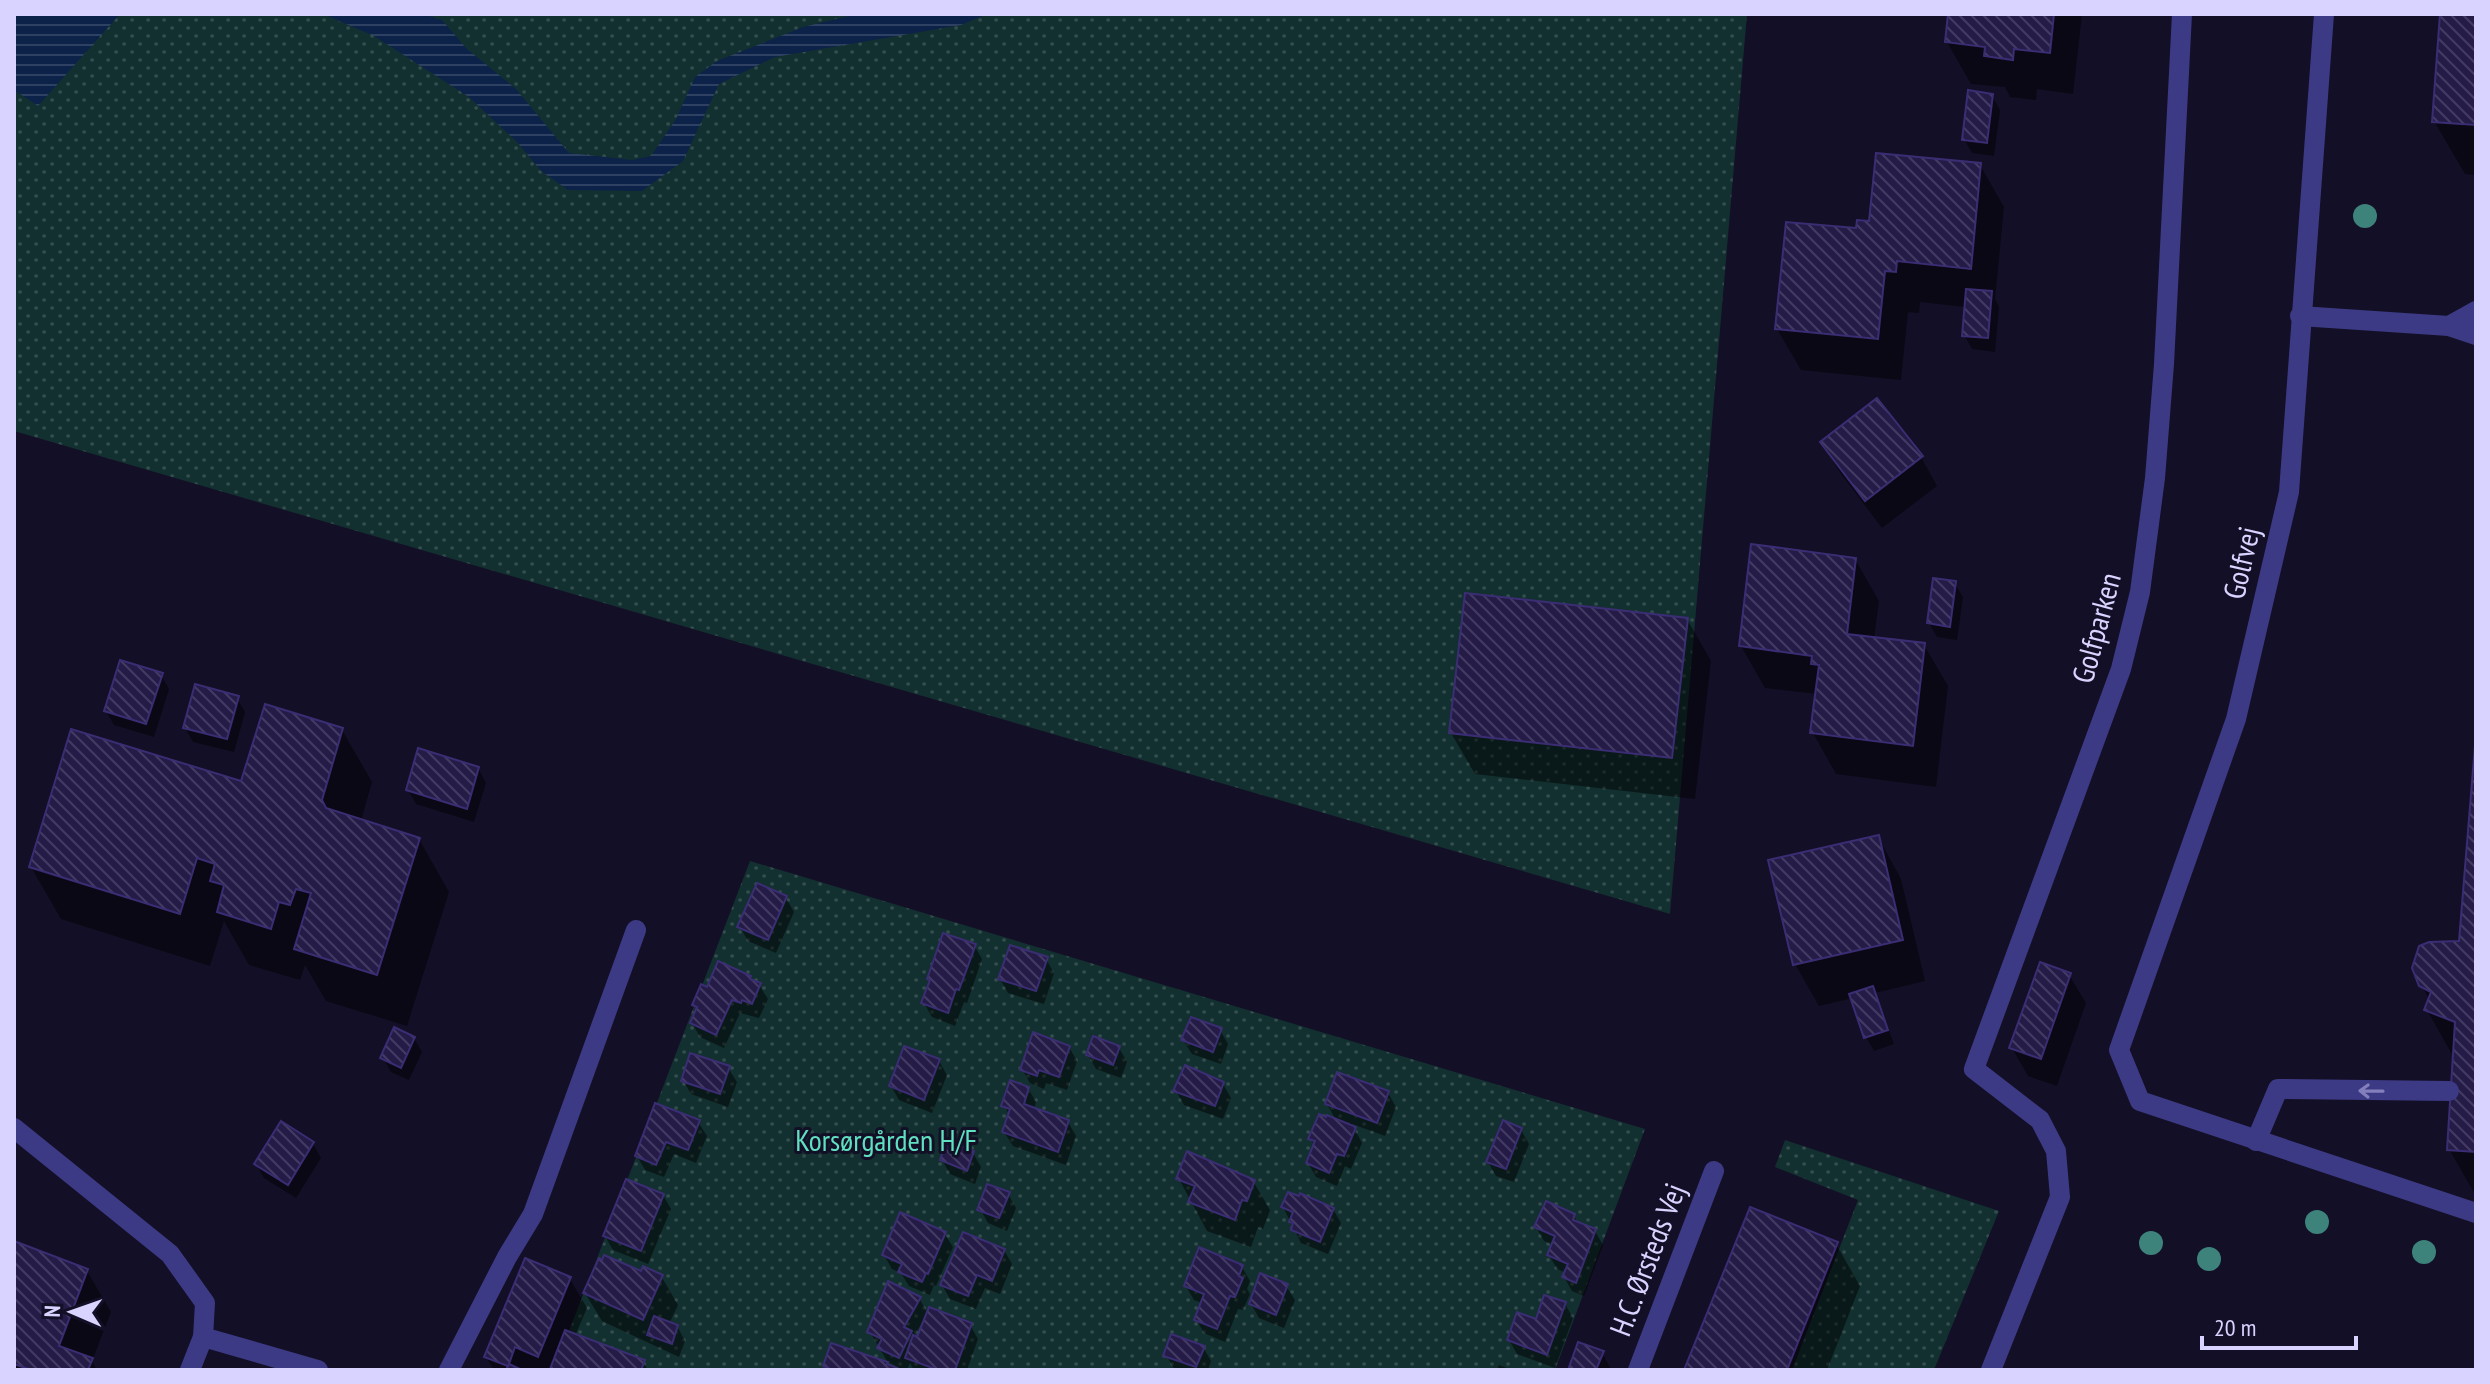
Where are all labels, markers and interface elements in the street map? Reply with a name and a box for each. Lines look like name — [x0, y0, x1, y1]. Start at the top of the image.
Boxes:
street label: Golfvej — [2213, 523, 2268, 603]
street label: Golfparken — [2062, 568, 2129, 687]
one-way arrow — [2358, 1083, 2385, 1099]
park label: Korsørgården H/F — [795, 1120, 977, 1159]
street label: H.C. Ørsteds Vej — [1600, 1178, 1693, 1341]
north arrow — [32, 1272, 112, 1352]
scale bar — [2202, 1300, 2356, 1350]
text: N — [38, 1305, 66, 1318]
text: 20 m — [2214, 1312, 2256, 1343]

